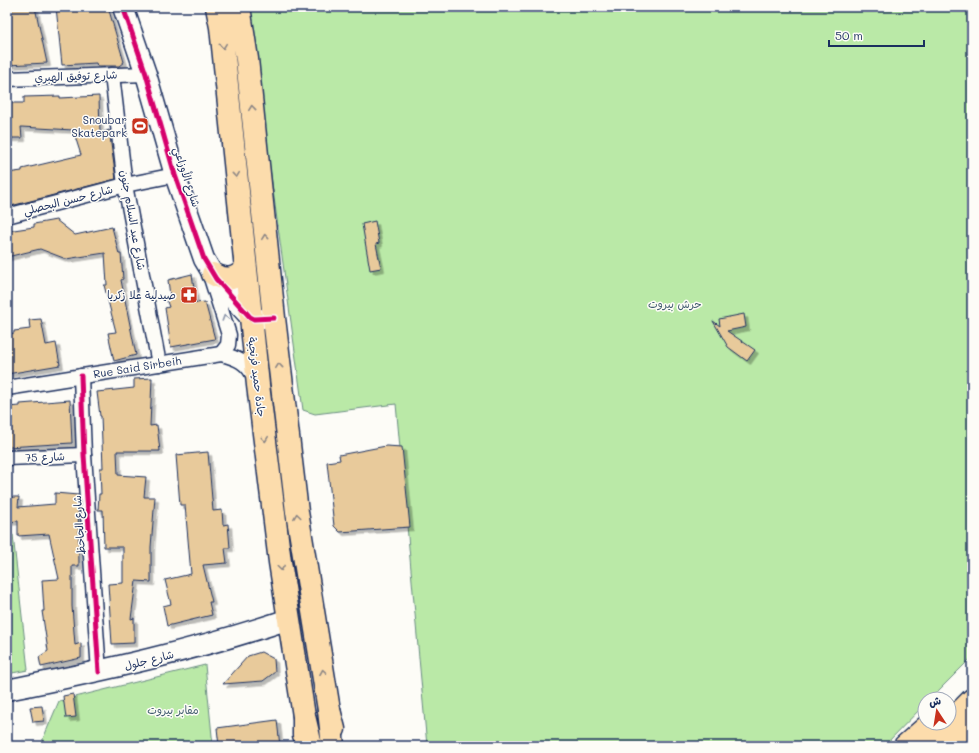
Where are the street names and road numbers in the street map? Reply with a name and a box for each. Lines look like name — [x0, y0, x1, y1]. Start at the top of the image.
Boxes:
street label: شارع توفيق الهبري — [34, 67, 118, 86]
street label: شارع الأوزاعي — [167, 145, 204, 210]
street label: شارع عبد السلام جنون — [115, 169, 150, 272]
street label: شارع حسن البحصلي — [22, 181, 115, 222]
street label: جادة حميد فرنجية — [245, 336, 270, 418]
street label: Rue Said Sirbeih — [92, 352, 182, 381]
street label: شارع 75 — [25, 448, 65, 467]
street label: شارع الجاحظ — [69, 495, 90, 555]
street label: شارع جلول — [122, 646, 176, 675]

